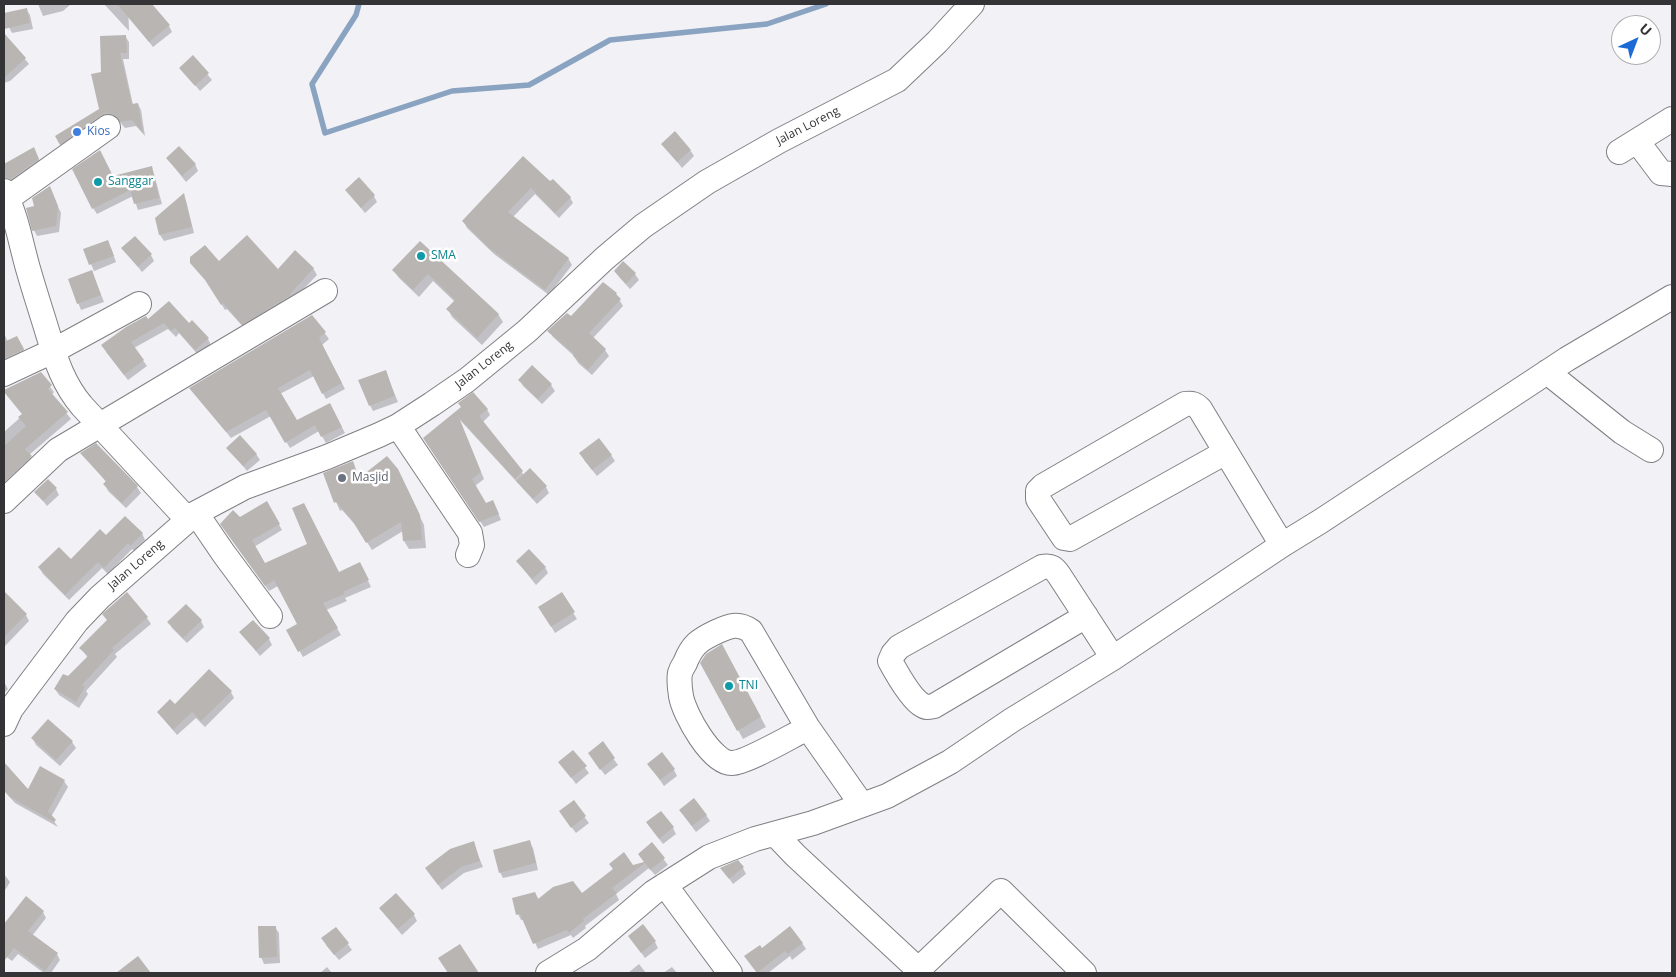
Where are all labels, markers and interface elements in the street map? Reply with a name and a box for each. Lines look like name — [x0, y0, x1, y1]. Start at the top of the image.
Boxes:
north arrow — [1611, 15, 1661, 65]
text: U — [1636, 19, 1656, 40]
street label: Jalan Loreng — [774, 104, 842, 148]
place label: Kios — [87, 125, 110, 139]
marker: Kios — [71, 126, 83, 138]
place label: Sanggar — [108, 175, 153, 189]
marker: Sanggar — [92, 176, 104, 188]
place label: SMA — [431, 249, 456, 263]
marker: SMA — [415, 250, 427, 262]
street label: Jalan Loreng — [452, 338, 516, 392]
place label: Masjid — [352, 471, 389, 485]
marker: Masjid — [336, 472, 348, 484]
street label: Jalan Loreng — [105, 537, 167, 593]
place label: TNI — [739, 679, 758, 693]
marker: TNI — [723, 680, 735, 692]

